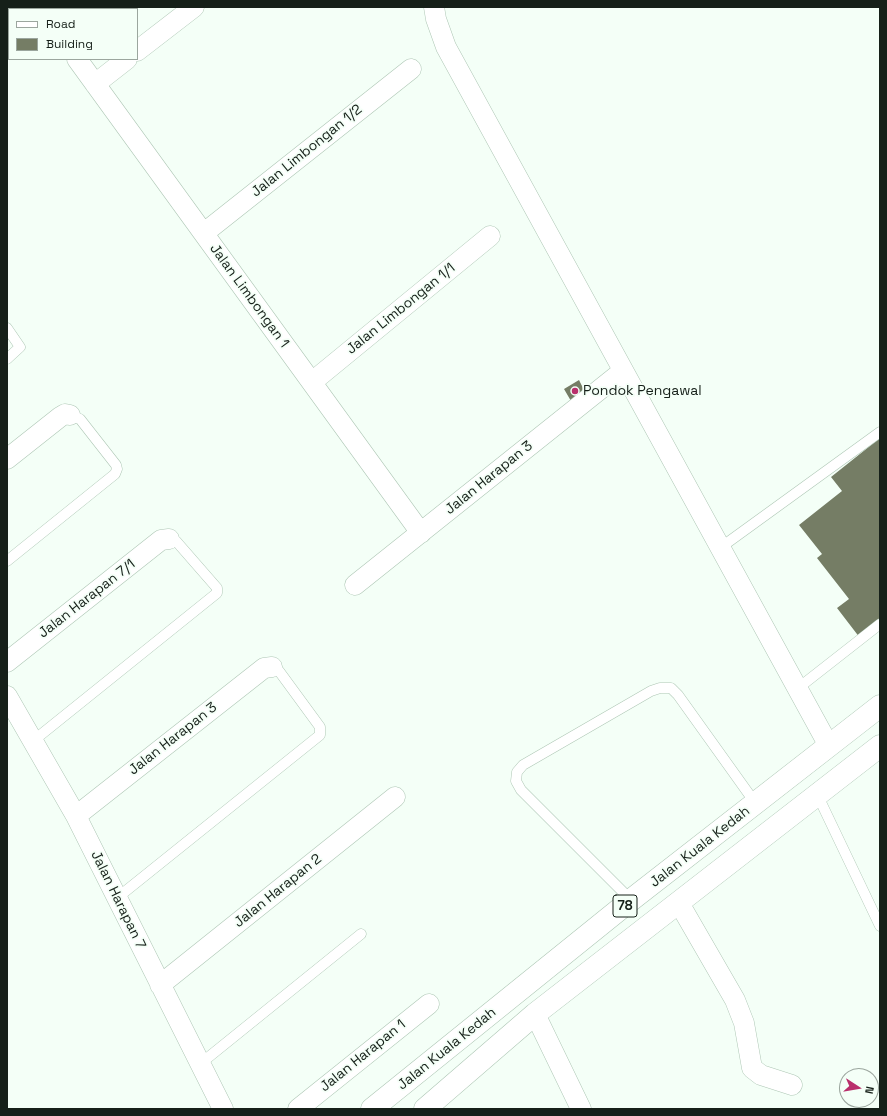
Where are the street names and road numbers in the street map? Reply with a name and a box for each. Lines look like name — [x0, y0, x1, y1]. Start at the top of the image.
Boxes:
street label: Jalan Limbongan 1/2 — [248, 101, 366, 201]
street label: Jalan Limbongan 1 — [206, 241, 292, 351]
street label: Jalan Limbongan 1/1 — [343, 260, 459, 358]
street label: Jalan Harapan 3 — [442, 438, 536, 518]
street label: Jalan Harapan 7/1 — [35, 556, 139, 642]
street label: Jalan Harapan 3 — [125, 699, 221, 779]
street label: Jalan Kuala Kedah — [647, 803, 753, 891]
street label: Jalan Harapan 7 — [87, 848, 149, 952]
street label: Jalan Harapan 2 — [231, 851, 325, 931]
road number: 78 — [613, 895, 637, 917]
street label: Jalan Kuala Kedah — [394, 1004, 500, 1094]
street label: Jalan Harapan 1 — [317, 1016, 409, 1096]

